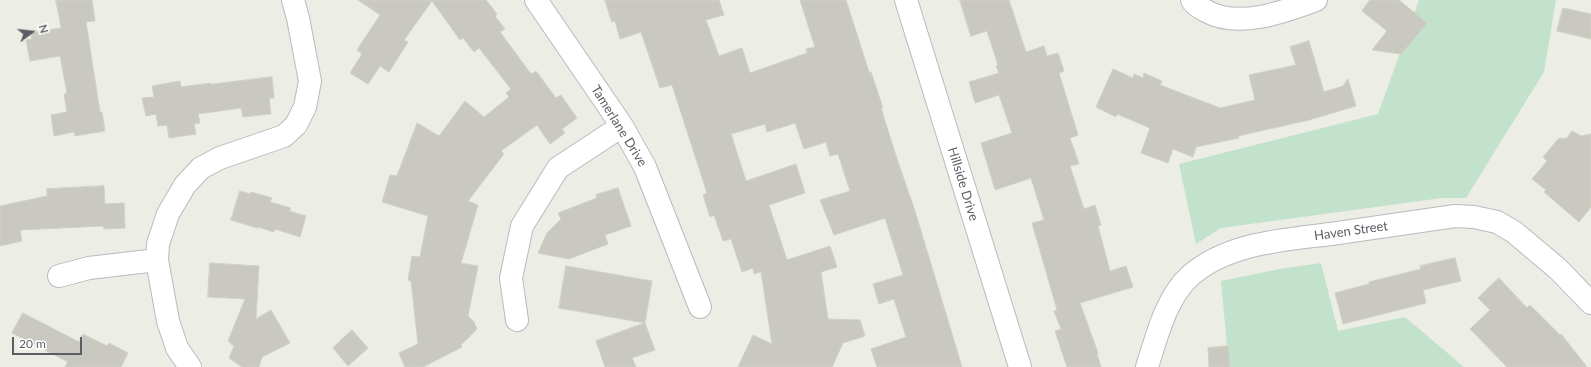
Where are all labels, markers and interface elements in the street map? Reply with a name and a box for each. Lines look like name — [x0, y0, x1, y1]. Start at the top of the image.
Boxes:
north arrow — [12, 12, 52, 52]
text: N — [37, 23, 51, 35]
street label: Tamerlane Drive — [588, 82, 650, 170]
street label: Hillside Drive — [944, 145, 982, 223]
street label: Haven Street — [1313, 218, 1389, 244]
scale bar — [14, 329, 84, 355]
text: 20 m — [19, 336, 46, 351]

